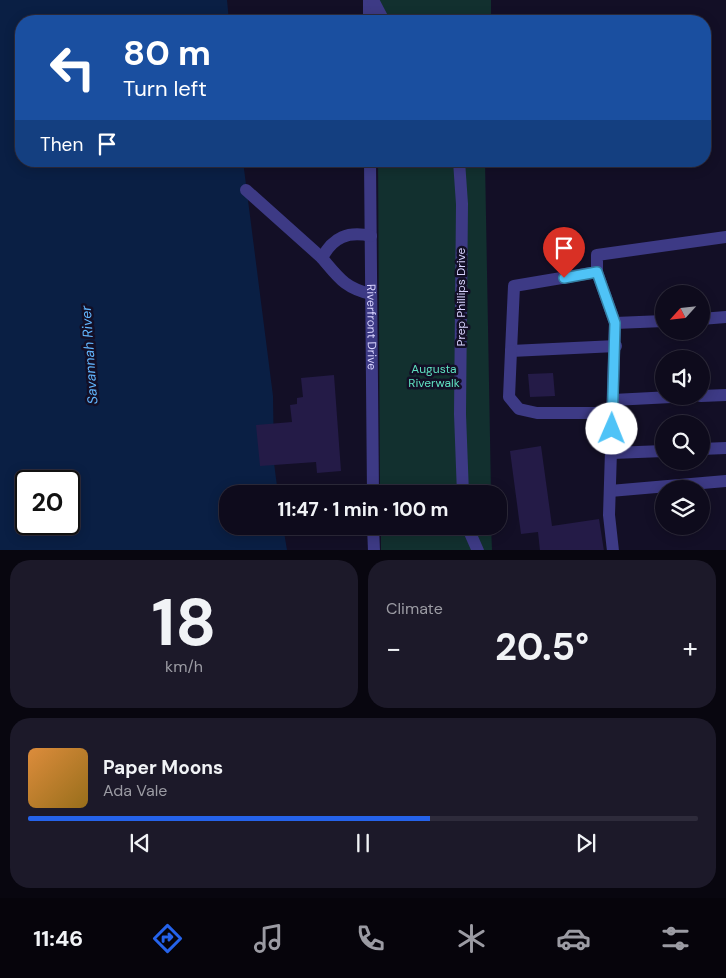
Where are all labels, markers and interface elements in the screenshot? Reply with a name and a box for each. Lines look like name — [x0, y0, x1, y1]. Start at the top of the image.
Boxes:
text: 80 m — [123, 30, 211, 76]
icon: left — [40, 35, 105, 100]
text: Turn left — [123, 74, 207, 103]
icon: arrive — [93, 130, 121, 158]
text: Then — [40, 132, 83, 157]
pin — [543, 227, 585, 278]
icon: arrive — [550, 234, 578, 262]
street label: Prep Phillips Drive — [453, 247, 469, 346]
street label: Riverfront Drive — [363, 284, 380, 370]
north arrow — [655, 285, 710, 340]
map controls — [655, 285, 710, 535]
water label: Savannah River — [77, 304, 101, 405]
button: sound — [655, 350, 710, 405]
park label: Augusta Riverwalk — [408, 361, 460, 391]
position arrow — [585, 402, 637, 454]
button: search — [655, 415, 710, 470]
speed limit sign: 20 — [15, 470, 80, 535]
button: layers — [655, 480, 710, 535]
text: 11:47 · 1 min · 100 m — [278, 497, 448, 522]
text: 18 — [152, 581, 216, 665]
text: Climate — [386, 598, 443, 619]
text: 20.5° — [495, 622, 589, 672]
text: − — [386, 630, 401, 667]
text: + — [683, 630, 698, 667]
text: km/h — [165, 656, 203, 677]
text: Paper Moons — [103, 755, 223, 780]
text: Ada Vale — [103, 780, 167, 801]
icon: previous — [126, 829, 154, 857]
icon: pause — [349, 829, 377, 857]
icon: next — [572, 829, 600, 857]
icon: directions — [150, 921, 185, 956]
icon: music — [251, 921, 286, 956]
icon: phone — [353, 921, 388, 956]
icon: climate — [454, 921, 489, 956]
icon: car — [556, 921, 591, 956]
icon: filters — [658, 921, 693, 956]
text: 11:46 — [33, 924, 83, 953]

